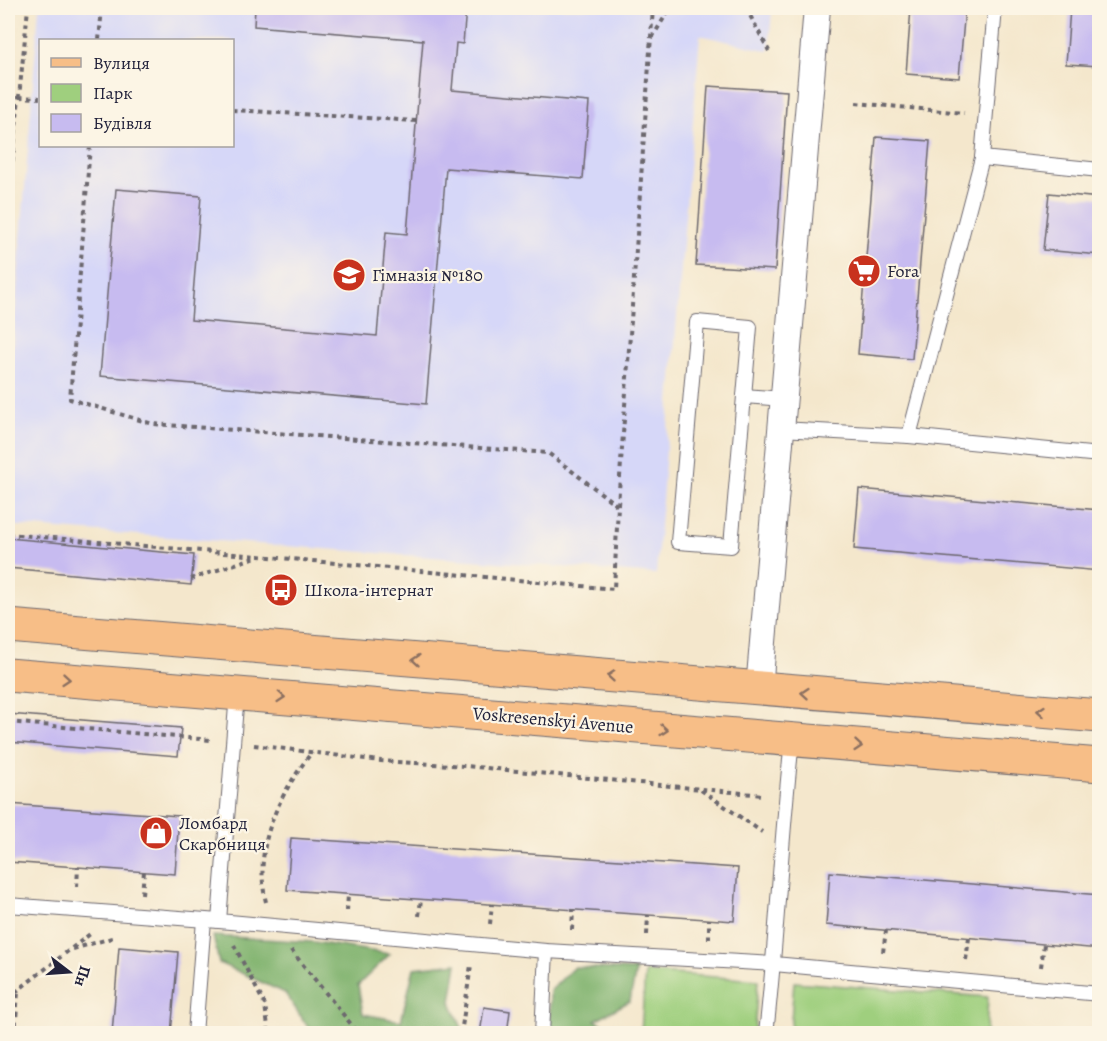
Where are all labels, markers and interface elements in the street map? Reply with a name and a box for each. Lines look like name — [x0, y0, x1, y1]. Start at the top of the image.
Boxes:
legend — [39, 39, 234, 147]
text: Вулиця — [93, 51, 150, 75]
text: Парк — [93, 81, 133, 105]
text: Будівля — [93, 111, 152, 135]
supermarket icon: Fora — [846, 253, 882, 289]
school or university icon: Гімназія №180 — [331, 257, 367, 293]
place label: Fora — [887, 259, 920, 283]
place label: Гімназія №180 — [372, 263, 483, 287]
bus stop icon: Школа-інтернат — [263, 572, 299, 608]
place label: Школа-інтернат — [304, 578, 433, 602]
one-way arrow — [412, 654, 421, 667]
one-way arrow — [606, 670, 615, 683]
one-way arrow — [61, 672, 70, 685]
one-way arrow — [800, 686, 809, 699]
one-way arrow — [277, 690, 286, 703]
street label: Voskresenskyi Avenue — [471, 701, 634, 739]
one-way arrow — [1037, 705, 1046, 718]
one-way arrow — [659, 723, 668, 736]
one-way arrow — [853, 739, 863, 752]
place label: Ломбард Скарбниця — [179, 811, 266, 856]
shop icon: Ломбард Скарбниця — [138, 815, 174, 851]
north arrow — [39, 942, 99, 1002]
text: Пн — [69, 963, 96, 989]

